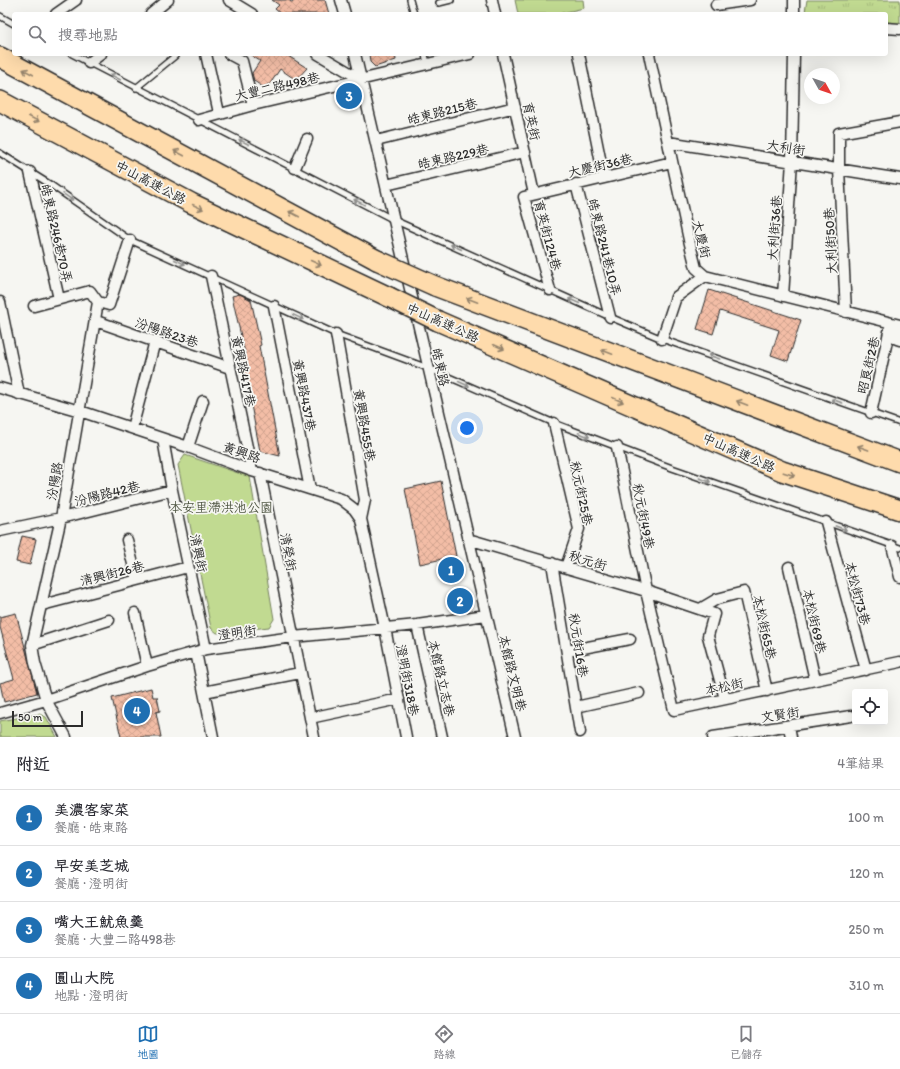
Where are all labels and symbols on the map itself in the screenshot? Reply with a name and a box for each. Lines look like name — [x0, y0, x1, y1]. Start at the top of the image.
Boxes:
one-way arrow — [22, 67, 34, 75]
north arrow — [804, 68, 840, 104]
street label: 大豐二路498巷 — [233, 69, 321, 104]
one-way arrow — [110, 72, 122, 80]
pin: 3 — [336, 81, 362, 111]
street label: 皓東路215巷 — [406, 96, 479, 127]
street label: 育英街 — [520, 100, 543, 142]
one-way arrow — [28, 116, 40, 124]
street label: 大利街 — [765, 137, 806, 158]
one-way arrow — [238, 138, 250, 145]
street label: 皓東路229巷 — [416, 141, 490, 172]
one-way arrow — [174, 148, 186, 156]
street label: 大慶街36巷 — [566, 151, 634, 180]
street label: 中山高速公路 — [113, 158, 189, 207]
street label: 皓東路246巷70弄 — [38, 182, 75, 284]
one-way arrow — [62, 193, 73, 201]
street label: 大利街36巷 — [765, 195, 784, 261]
one-way arrow — [354, 197, 366, 205]
street label: 皓東路241巷10弄 — [585, 197, 624, 297]
street label: 育英街124巷 — [531, 198, 564, 272]
one-way arrow — [192, 204, 204, 211]
street label: 大利街50巷 — [821, 207, 840, 275]
one-way arrow — [288, 210, 300, 218]
street label: 大慶街 — [690, 218, 714, 260]
one-way arrow — [450, 243, 462, 251]
one-way arrow — [174, 259, 186, 266]
one-way arrow — [310, 260, 322, 267]
one-way arrow — [467, 296, 479, 304]
one-way arrow — [568, 297, 580, 304]
street label: 中山高速公路 — [404, 300, 481, 345]
one-way arrow — [292, 313, 304, 321]
street label: 汾陽路23巷 — [133, 315, 200, 350]
street label: 黃興路417巷 — [229, 334, 258, 408]
street label: 昭良街2巷 — [855, 335, 882, 395]
one-way arrow — [493, 344, 505, 352]
street label: 皓東路 — [429, 346, 452, 388]
one-way arrow — [602, 347, 614, 355]
one-way arrow — [709, 353, 721, 361]
street label: 黃興路437巷 — [290, 358, 319, 433]
one-way arrow — [458, 381, 470, 388]
street label: 黃興路455巷 — [351, 388, 378, 463]
one-way arrow — [612, 396, 624, 404]
one-way arrow — [831, 396, 843, 404]
one-way arrow — [736, 398, 748, 406]
your location — [457, 418, 477, 438]
street label: 中山高速公路 — [700, 430, 777, 475]
one-way arrow — [577, 431, 589, 439]
street label: 黃興路 — [221, 439, 263, 466]
one-way arrow — [858, 444, 870, 452]
street label: 秋元街25巷 — [567, 459, 596, 527]
street label: 汾陽路 — [44, 461, 65, 502]
one-way arrow — [783, 470, 795, 478]
one-way arrow — [699, 476, 711, 484]
street label: 汾陽路42巷 — [73, 478, 141, 509]
street label: 秋元街49巷 — [630, 482, 657, 550]
park label: 本安里滯洪池公園 — [169, 500, 273, 515]
one-way arrow — [835, 525, 848, 532]
street label: 清興街 — [187, 532, 210, 574]
street label: 清榮街 — [277, 532, 300, 573]
street label: 秋元街 — [567, 548, 609, 573]
pin: 1 — [438, 555, 464, 585]
street label: 清興街26巷 — [78, 558, 146, 589]
street label: 本松街73巷 — [842, 560, 873, 627]
pin: 2 — [447, 586, 473, 616]
street label: 本松街69巷 — [800, 587, 829, 655]
street label: 本松街65巷 — [750, 593, 779, 661]
street label: 秋元街16巷 — [566, 612, 591, 678]
street label: 澄明街 — [217, 622, 257, 643]
street label: 本館路文明巷 — [496, 633, 529, 713]
street label: 本館路立志巷 — [425, 638, 458, 718]
street label: 澄明街318巷 — [393, 643, 422, 717]
street label: 本松街 — [703, 675, 745, 698]
pin: 4 — [124, 696, 150, 726]
street label: 文賢街 — [760, 704, 801, 725]
scale bar — [12, 709, 83, 728]

